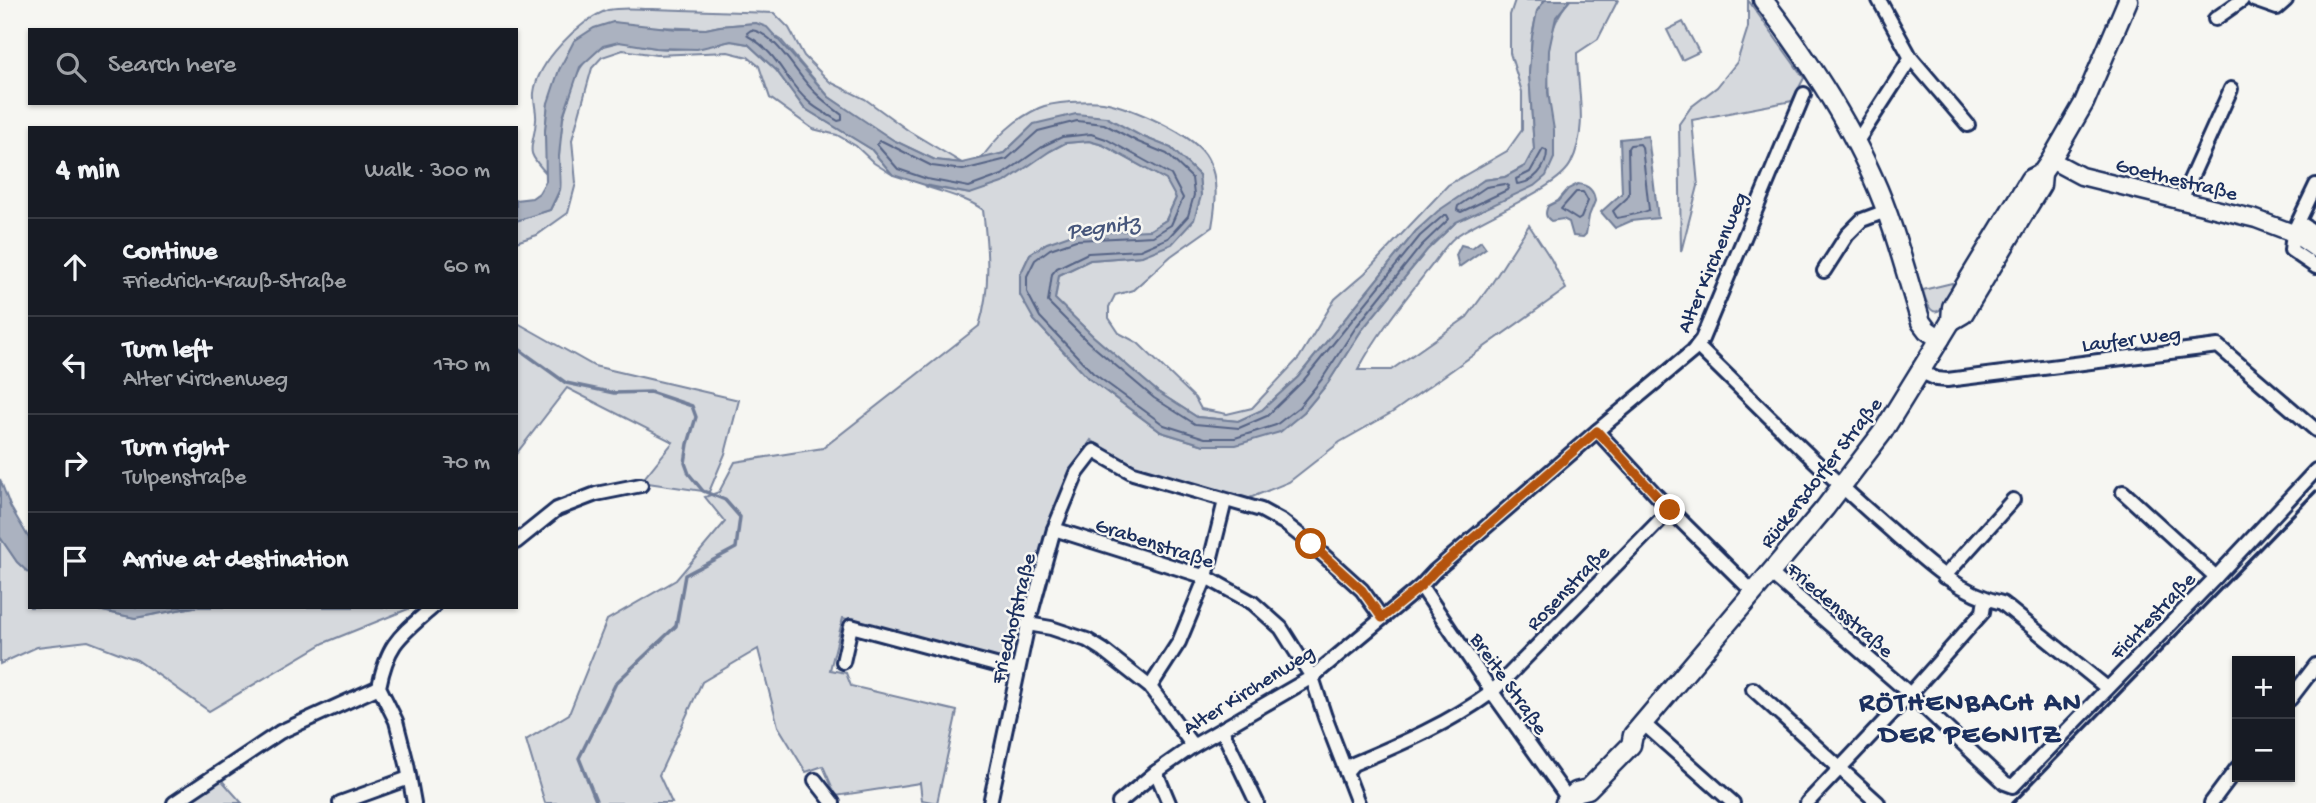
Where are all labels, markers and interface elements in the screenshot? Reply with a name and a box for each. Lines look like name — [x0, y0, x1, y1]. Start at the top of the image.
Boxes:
search box — [28, 28, 518, 105]
icon: search — [52, 48, 90, 86]
text: Search here — [108, 51, 236, 82]
text: 4 min — [56, 154, 119, 189]
street label: Goethestraße — [2113, 154, 2241, 209]
text: Walk · 300 m — [364, 158, 490, 185]
street label: Alter Kirchenweg — [1673, 189, 1755, 338]
water label: Pegnitz — [1066, 210, 1143, 246]
text: Continue — [123, 238, 217, 269]
icon: ahead — [56, 248, 94, 286]
text: 60 m — [444, 254, 490, 281]
text: Friedrich-Krauß-Straße — [123, 269, 346, 296]
street label: Laufer Weg — [2081, 323, 2182, 360]
text: Turn left — [123, 336, 211, 367]
icon: left — [56, 346, 94, 384]
text: 170 m — [434, 352, 490, 379]
text: Alter Kirchenweg — [123, 367, 288, 394]
street label: Rückersdorfer Straße — [1756, 393, 1890, 555]
text: Turn right — [123, 434, 227, 465]
icon: right — [56, 444, 94, 482]
text: 70 m — [443, 450, 490, 477]
text: Tulpenstraße — [123, 465, 246, 492]
route end — [1654, 494, 1685, 525]
street label: Grabenstraße — [1091, 514, 1217, 577]
route start — [1295, 528, 1326, 559]
street label: Rosenstraße — [1523, 541, 1617, 637]
icon: arrive — [56, 542, 94, 580]
text: Arrive at destination — [123, 546, 348, 577]
street label: Friedhofstraße — [987, 550, 1044, 688]
street label: Friedensstraße — [1779, 558, 1898, 666]
street label: Fichtestraße — [2106, 568, 2203, 667]
street label: Breite Straße — [1462, 628, 1552, 742]
street label: Alter Kirchenweg — [1179, 641, 1320, 742]
map controls — [2232, 656, 2295, 782]
button: + — [2232, 656, 2295, 719]
district label: RÖTHENBACH AN DER PEGNITZ — [1858, 688, 2083, 753]
button: − — [2232, 719, 2295, 782]

